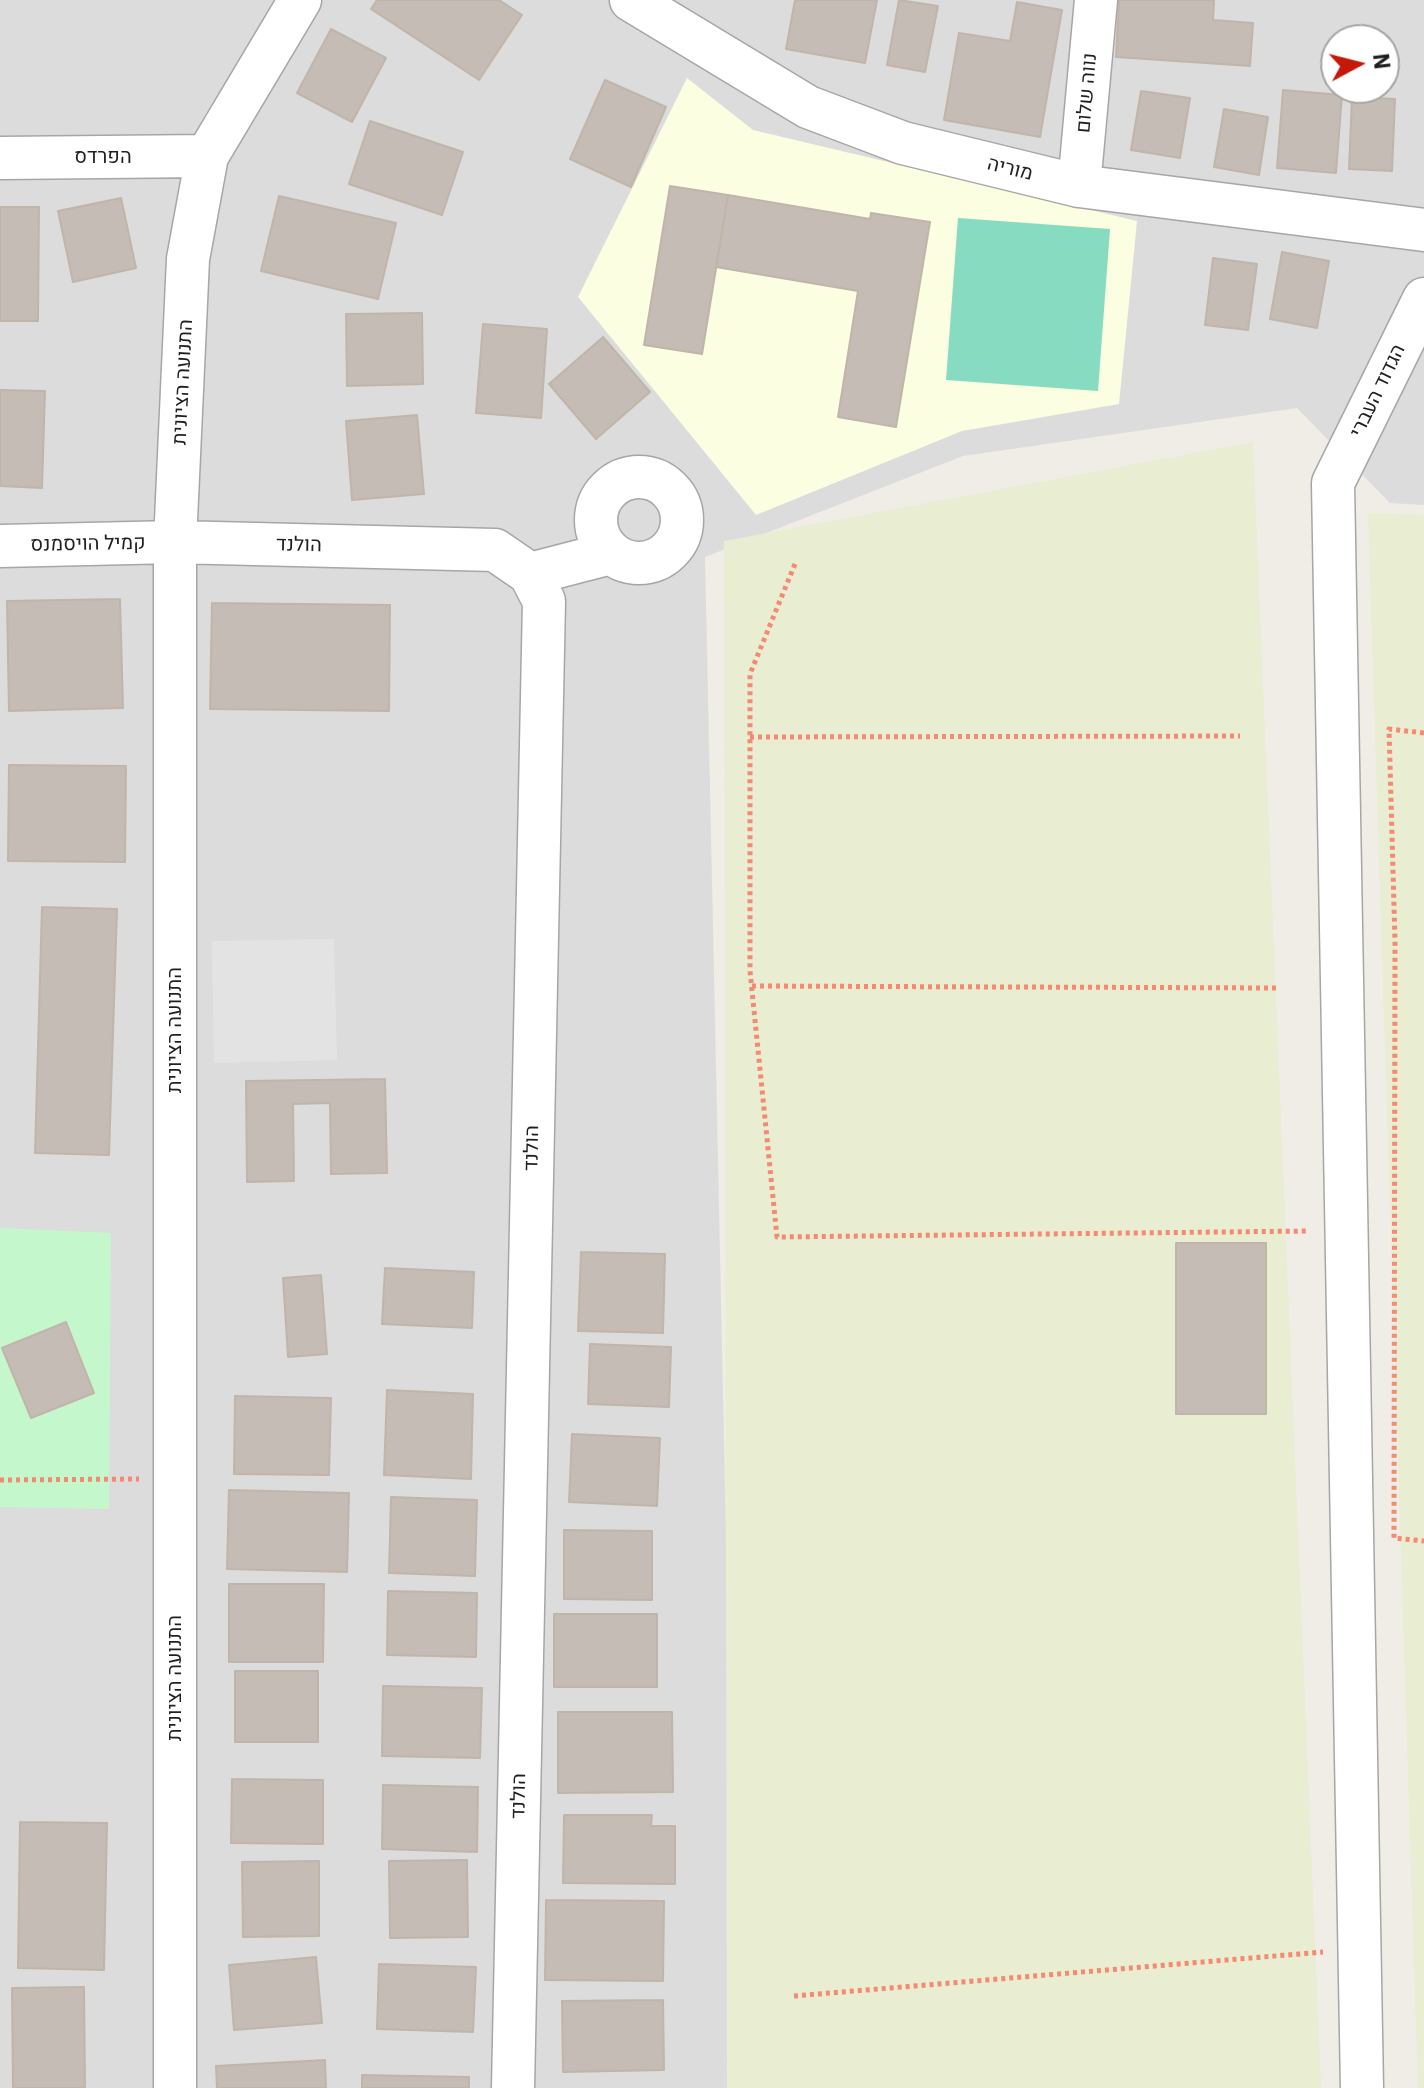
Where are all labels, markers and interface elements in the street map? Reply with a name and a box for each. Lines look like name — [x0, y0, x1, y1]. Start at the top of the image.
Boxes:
north arrow — [1320, 24, 1400, 104]
street label: נווה שלום — [1072, 52, 1102, 134]
text: N — [1367, 52, 1398, 71]
street label: הפרדס — [74, 145, 132, 169]
street label: מוריה — [985, 152, 1035, 186]
street label: התנועה הציונית — [168, 319, 198, 445]
street label: הגדוד העברי — [1345, 340, 1411, 442]
street label: קמיל הויסמנס — [30, 531, 146, 557]
street label: הולנד — [276, 533, 322, 557]
street label: התנועה הציונית — [163, 967, 187, 1093]
street label: הולנד — [520, 1125, 544, 1171]
street label: התנועה הציונית — [163, 1615, 187, 1741]
street label: הולנד — [507, 1773, 531, 1819]

